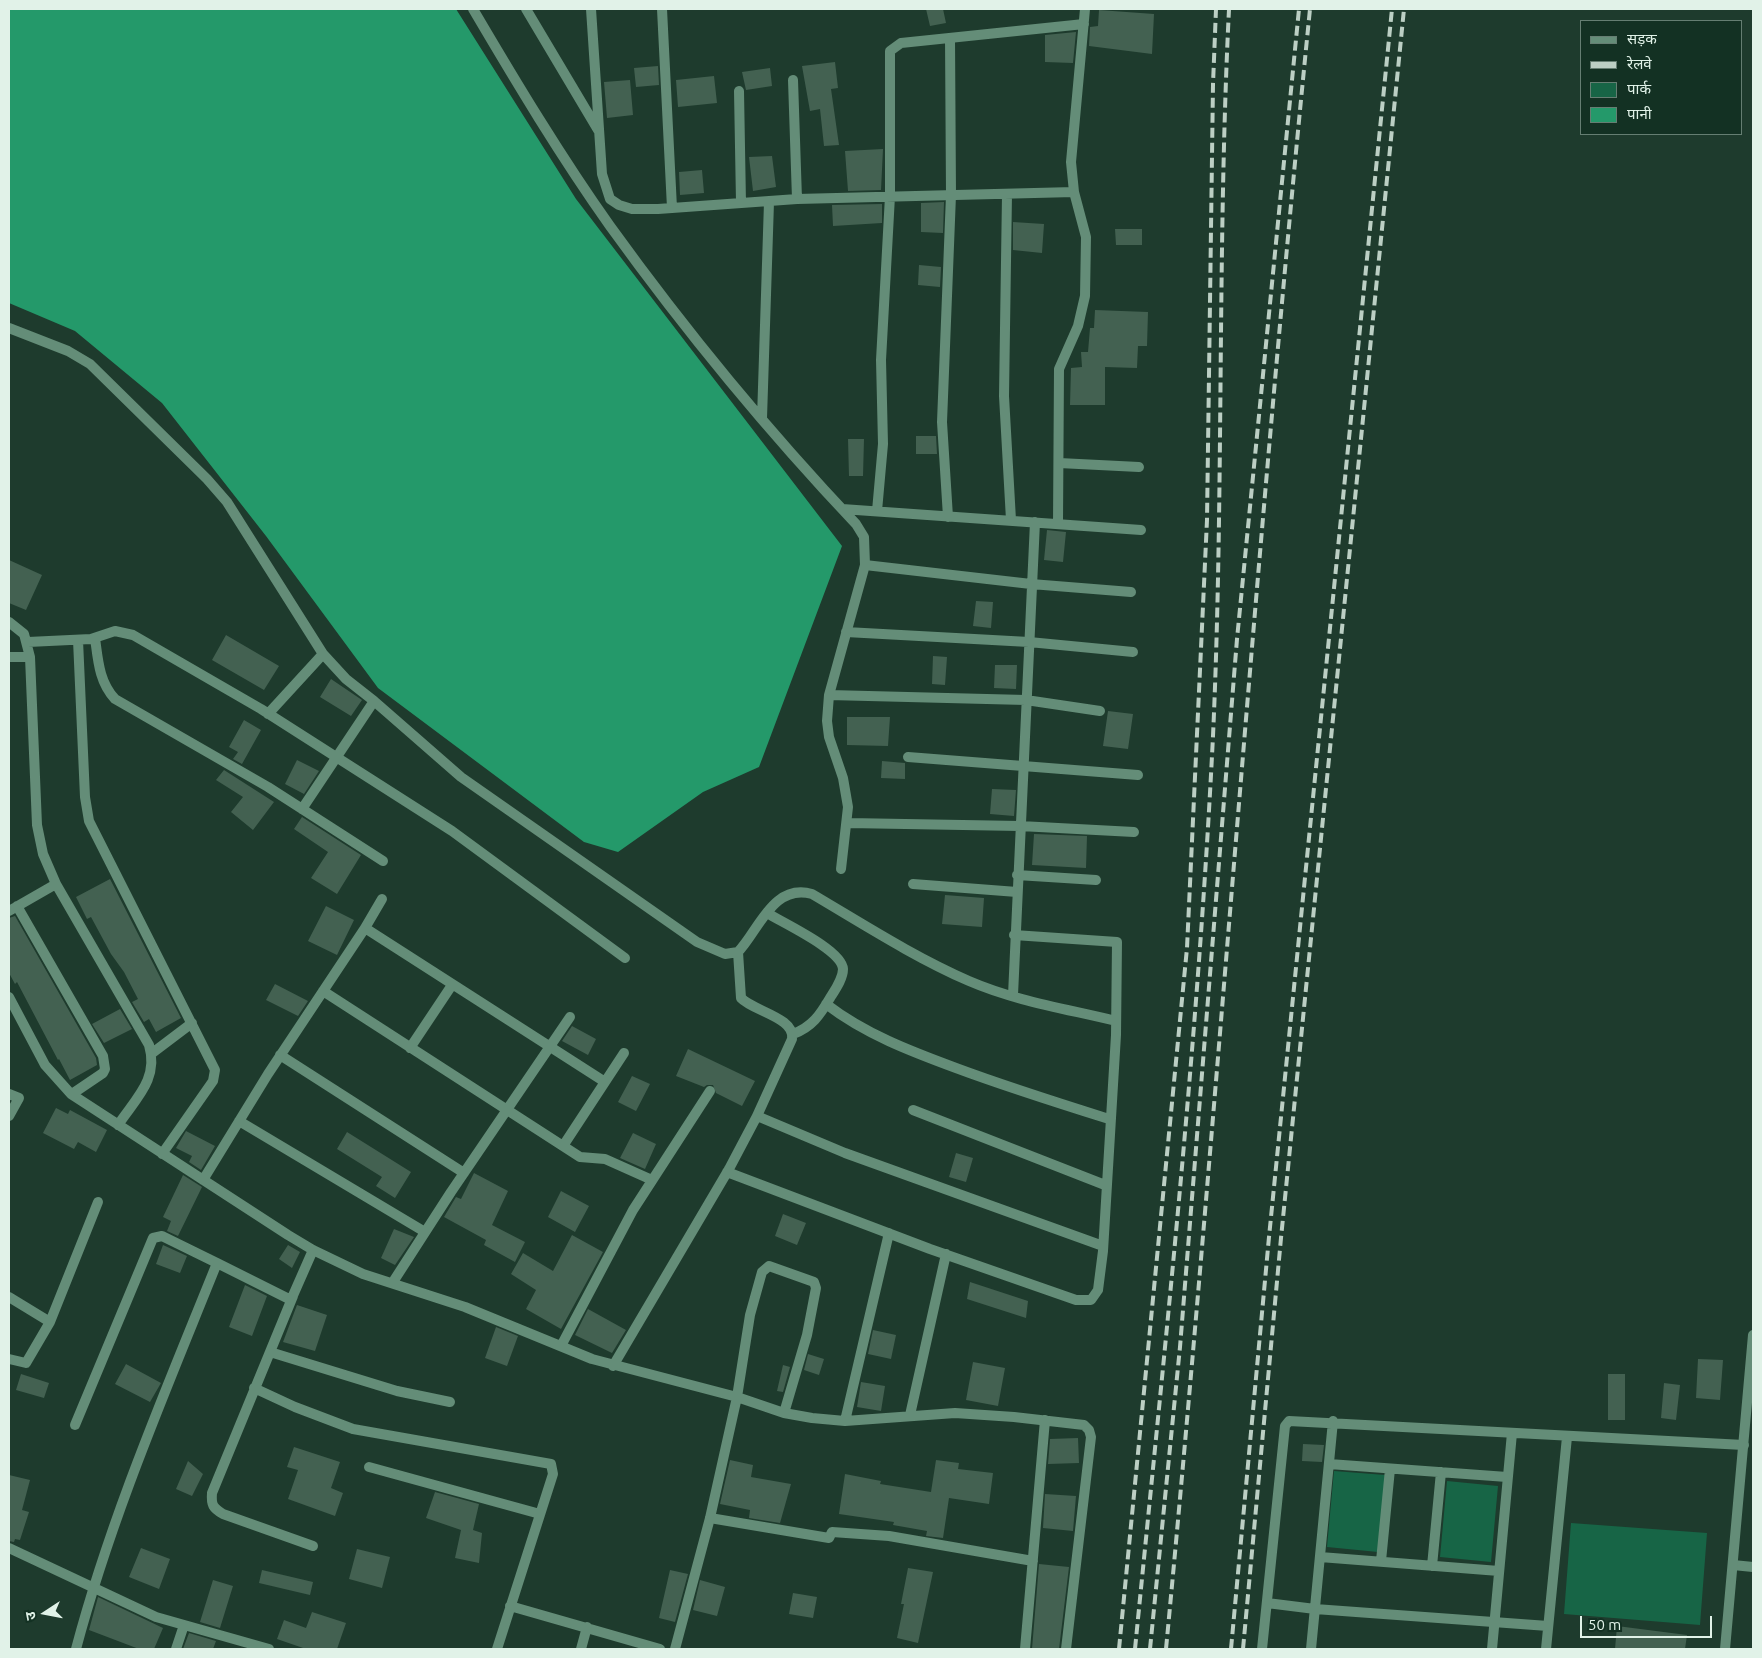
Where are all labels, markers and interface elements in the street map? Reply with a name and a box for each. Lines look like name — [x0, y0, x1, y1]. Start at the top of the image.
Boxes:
legend — [1580, 20, 1742, 135]
text: सड़क — [1627, 30, 1657, 47]
text: रेलवे — [1627, 55, 1652, 72]
text: पार्क — [1627, 80, 1651, 97]
text: पानी — [1627, 105, 1652, 122]
north arrow — [20, 1588, 70, 1638]
scale bar — [1582, 1606, 1714, 1638]
text: उ — [22, 1610, 39, 1621]
text: 50 m — [1588, 1616, 1621, 1633]

